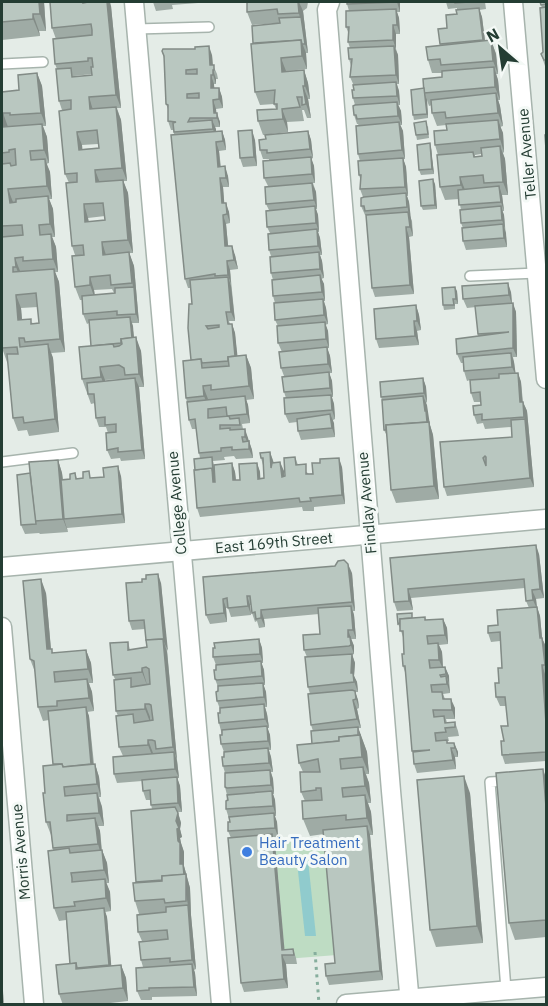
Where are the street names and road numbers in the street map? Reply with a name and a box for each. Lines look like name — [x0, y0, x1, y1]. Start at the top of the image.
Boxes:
street label: Teller Avenue — [513, 108, 540, 200]
street label: College Avenue — [163, 451, 190, 556]
street label: Findlay Avenue — [353, 451, 380, 555]
street label: East 169th Street — [214, 528, 334, 557]
street label: Morris Avenue — [7, 803, 34, 901]

